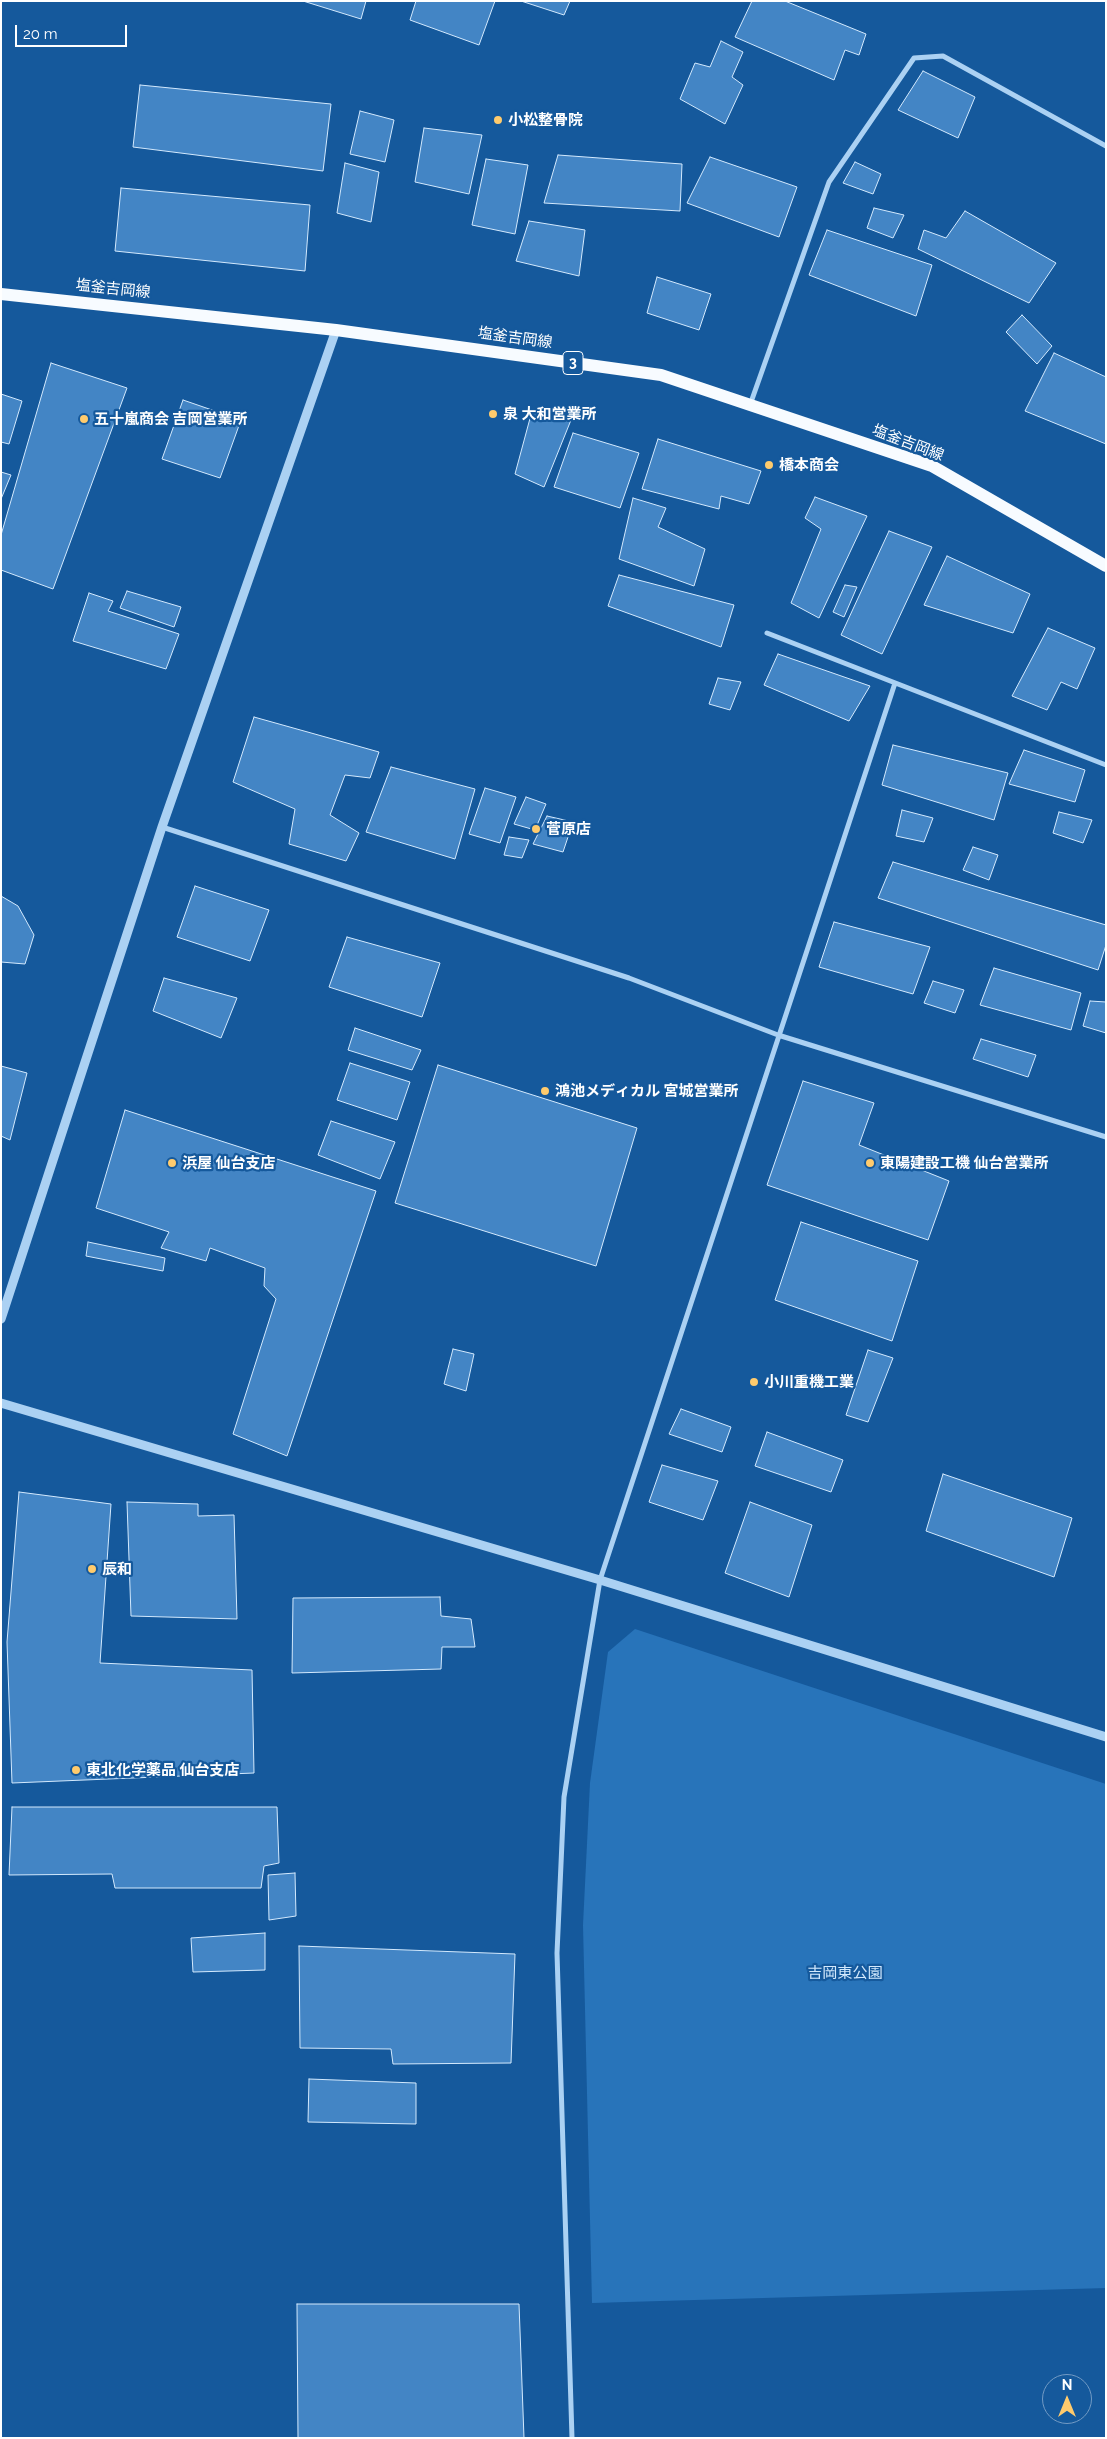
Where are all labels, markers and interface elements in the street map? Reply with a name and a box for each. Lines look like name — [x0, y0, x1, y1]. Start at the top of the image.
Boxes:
scale bar — [18, 15, 130, 47]
text: 20 m — [23, 25, 58, 43]
place label: 小松整骨院 — [508, 111, 583, 129]
marker: 小松整骨院 — [492, 114, 504, 126]
street label: 塩釜吉岡線 — [75, 276, 151, 302]
street label: 塩釜吉岡線 — [477, 324, 553, 352]
road number: 3 — [563, 352, 583, 374]
place label: 泉 大和営業所 — [503, 405, 597, 423]
marker: 泉 大和営業所 — [487, 408, 499, 420]
place label: 五十嵐商会 吉岡営業所 — [94, 410, 248, 428]
marker: 五十嵐商会 吉岡営業所 — [78, 413, 90, 425]
street label: 塩釜吉岡線 — [870, 421, 946, 465]
place label: 橋本商会 — [779, 456, 839, 474]
marker: 橋本商会 — [763, 459, 775, 471]
place label: 菅原店 — [546, 820, 591, 838]
marker: 菅原店 — [530, 823, 542, 835]
place label: 鴻池メディカル 宮城営業所 — [555, 1082, 739, 1100]
marker: 鴻池メディカル 宮城営業所 — [539, 1085, 551, 1097]
place label: 浜屋 仙台支店 — [182, 1154, 276, 1172]
place label: 東陽建設工機 仙台営業所 — [880, 1154, 1049, 1172]
marker: 浜屋 仙台支店 — [166, 1157, 178, 1169]
marker: 東陽建設工機 仙台営業所 — [864, 1157, 876, 1169]
place label: 小川重機工業 — [764, 1373, 854, 1391]
marker: 小川重機工業 — [748, 1376, 760, 1388]
place label: 辰和 — [102, 1560, 132, 1578]
marker: 辰和 — [86, 1563, 98, 1575]
place label: 東北化学薬品 仙台支店 — [86, 1761, 240, 1779]
marker: 東北化学薬品 仙台支店 — [70, 1764, 82, 1776]
park label: 吉岡東公園 — [808, 1964, 882, 1982]
north arrow — [1042, 2374, 1092, 2424]
text: N — [1062, 2377, 1072, 2393]

